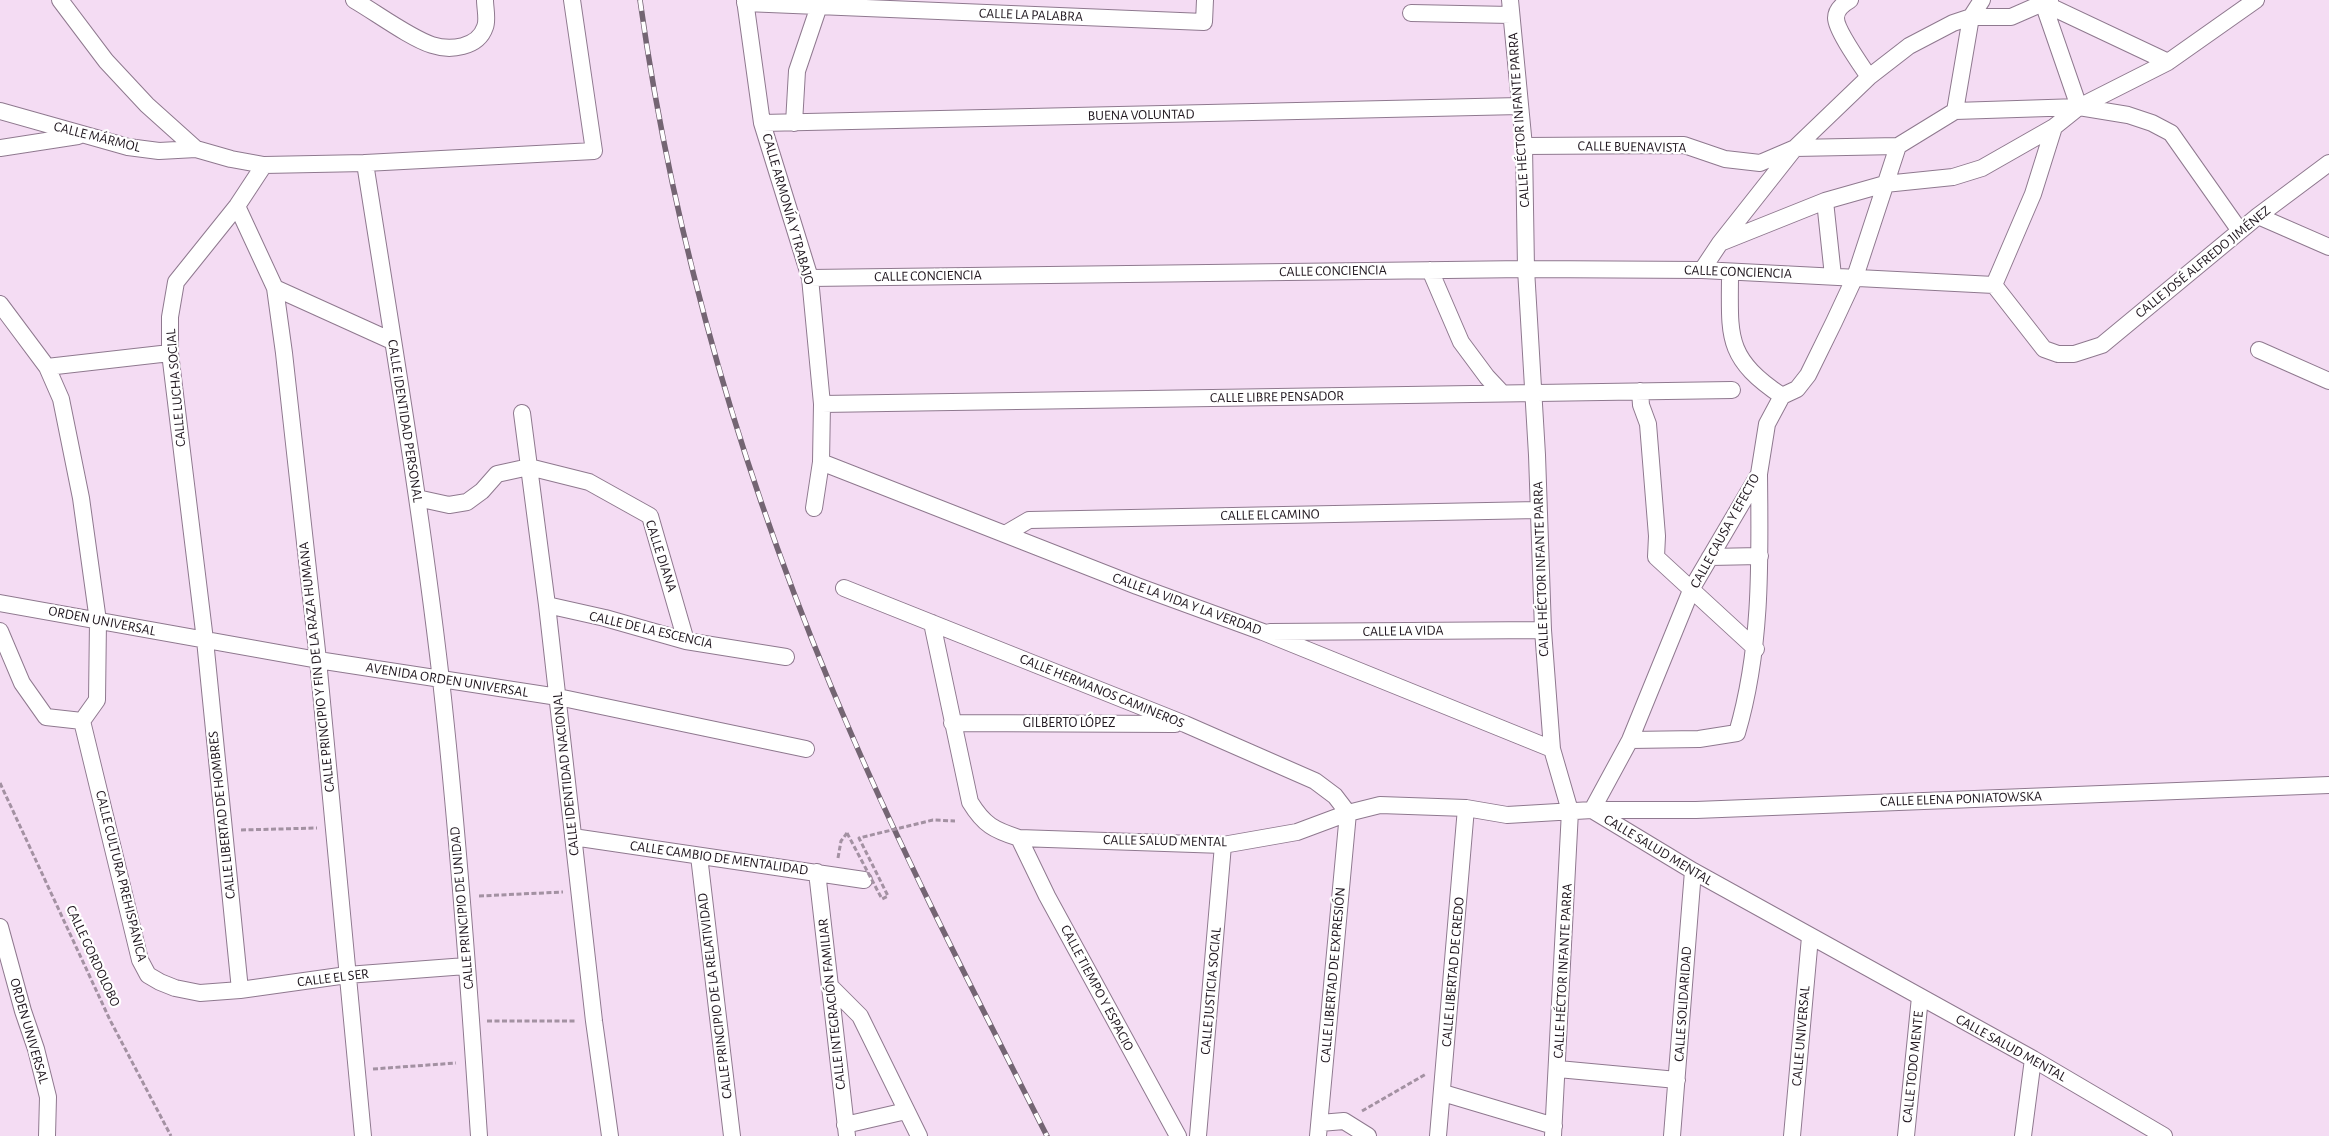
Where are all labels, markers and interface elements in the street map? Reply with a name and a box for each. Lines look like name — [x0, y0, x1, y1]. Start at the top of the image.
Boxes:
street label: CALLE LA PALABRA — [979, 5, 1083, 25]
street label: CALLE HÉCTOR INFANTE PARRA — [1505, 32, 1533, 208]
street label: BUENA VOLUNTAD — [1087, 106, 1195, 124]
street label: CALLE MÁRMOL — [52, 118, 142, 156]
street label: CALLE ARMONÍA Y TRABAJO — [758, 131, 818, 287]
street label: CALLE BUENAVISTA — [1578, 138, 1686, 156]
street label: CALLE JOSÉ ALFREDO JIMÉNEZ — [2132, 202, 2274, 322]
street label: CALLE CONCIENCIA — [1279, 262, 1387, 280]
street label: CALLE CONCIENCIA — [1684, 262, 1792, 282]
street label: CALLE CONCIENCIA — [874, 267, 982, 285]
street label: CALLE LUCHA SOCIAL — [162, 328, 190, 448]
street label: CALLE IDENTIDAD PERSONAL — [384, 338, 426, 504]
street label: CALLE LIBRE PENSADOR — [1210, 387, 1344, 407]
street label: CALLE CAUSA Y EFECTO — [1687, 471, 1763, 591]
street label: CALLE HÉCTOR INFANTE PARRA — [1530, 481, 1552, 657]
street label: CALLE EL CAMINO — [1220, 506, 1320, 524]
street label: CALLE DIANA — [641, 518, 681, 594]
street label: CALLE PRINCIPIO Y FIN DE LA RAZA HUMANA — [295, 541, 339, 793]
street label: CALLE LA VIDA Y LA VERDAD — [1110, 569, 1264, 639]
street label: ORDEN UNIVERSAL — [47, 602, 157, 640]
street label: CALLE DE LA ESCENCIA — [588, 608, 714, 652]
street label: CALLE LA VIDA — [1362, 622, 1444, 640]
street label: CALLE HERMANOS CAMINEROS — [1017, 650, 1187, 732]
street label: AVENIDA ORDEN UNIVERSAL — [365, 659, 529, 701]
street label: CALLE IDENTIDAD NACIONAL — [549, 691, 583, 857]
street label: GILBERTO LÓPEZ — [1023, 715, 1115, 731]
street label: CALLE LIBERTAD DE HOMBRES — [205, 730, 239, 900]
street label: CALLE ELENA PONIATOWSKA — [1880, 788, 2042, 810]
street label: CALLE CULTURA PREHISPÁNICA — [92, 789, 150, 963]
street label: CALLE SALUD MENTAL — [1601, 811, 1715, 889]
street label: CALLE PRINCIPIO DE UNIDAD — [447, 826, 477, 990]
street label: CALLE SALUD MENTAL — [1103, 832, 1227, 850]
street label: CALLE CAMBIO DE MENTALIDAD — [629, 837, 809, 879]
street label: CALLE HÉCTOR INFANTE PARRA — [1550, 883, 1576, 1059]
street label: CALLE LIBERTAD DE EXPRESIÓN — [1317, 886, 1349, 1064]
street label: CALLE PRINCIPIO DE LA RELATIVIDAD — [694, 892, 736, 1100]
street label: CALLE LIBERTAD DE CREDO — [1438, 896, 1468, 1048]
street label: CALLE GORDOLOBO — [62, 903, 124, 1009]
street label: CALLE INTEGRACIÓN FAMILIAR — [815, 917, 849, 1091]
street label: CALLE TIEMPO Y ESPACIO — [1057, 922, 1137, 1054]
street label: CALLE JUSTICIA SOCIAL — [1197, 927, 1225, 1055]
street label: CALLE SOLIDARIDAD — [1671, 946, 1695, 1062]
street label: CALLE EL SER — [296, 965, 370, 991]
street label: ORDEN UNIVERSAL — [6, 976, 52, 1086]
street label: CALLE UNIVERSAL — [1788, 985, 1814, 1087]
street label: CALLE TODO MENTE — [1899, 1010, 1927, 1124]
street label: CALLE SALUD MENTAL — [1953, 1011, 2069, 1085]

